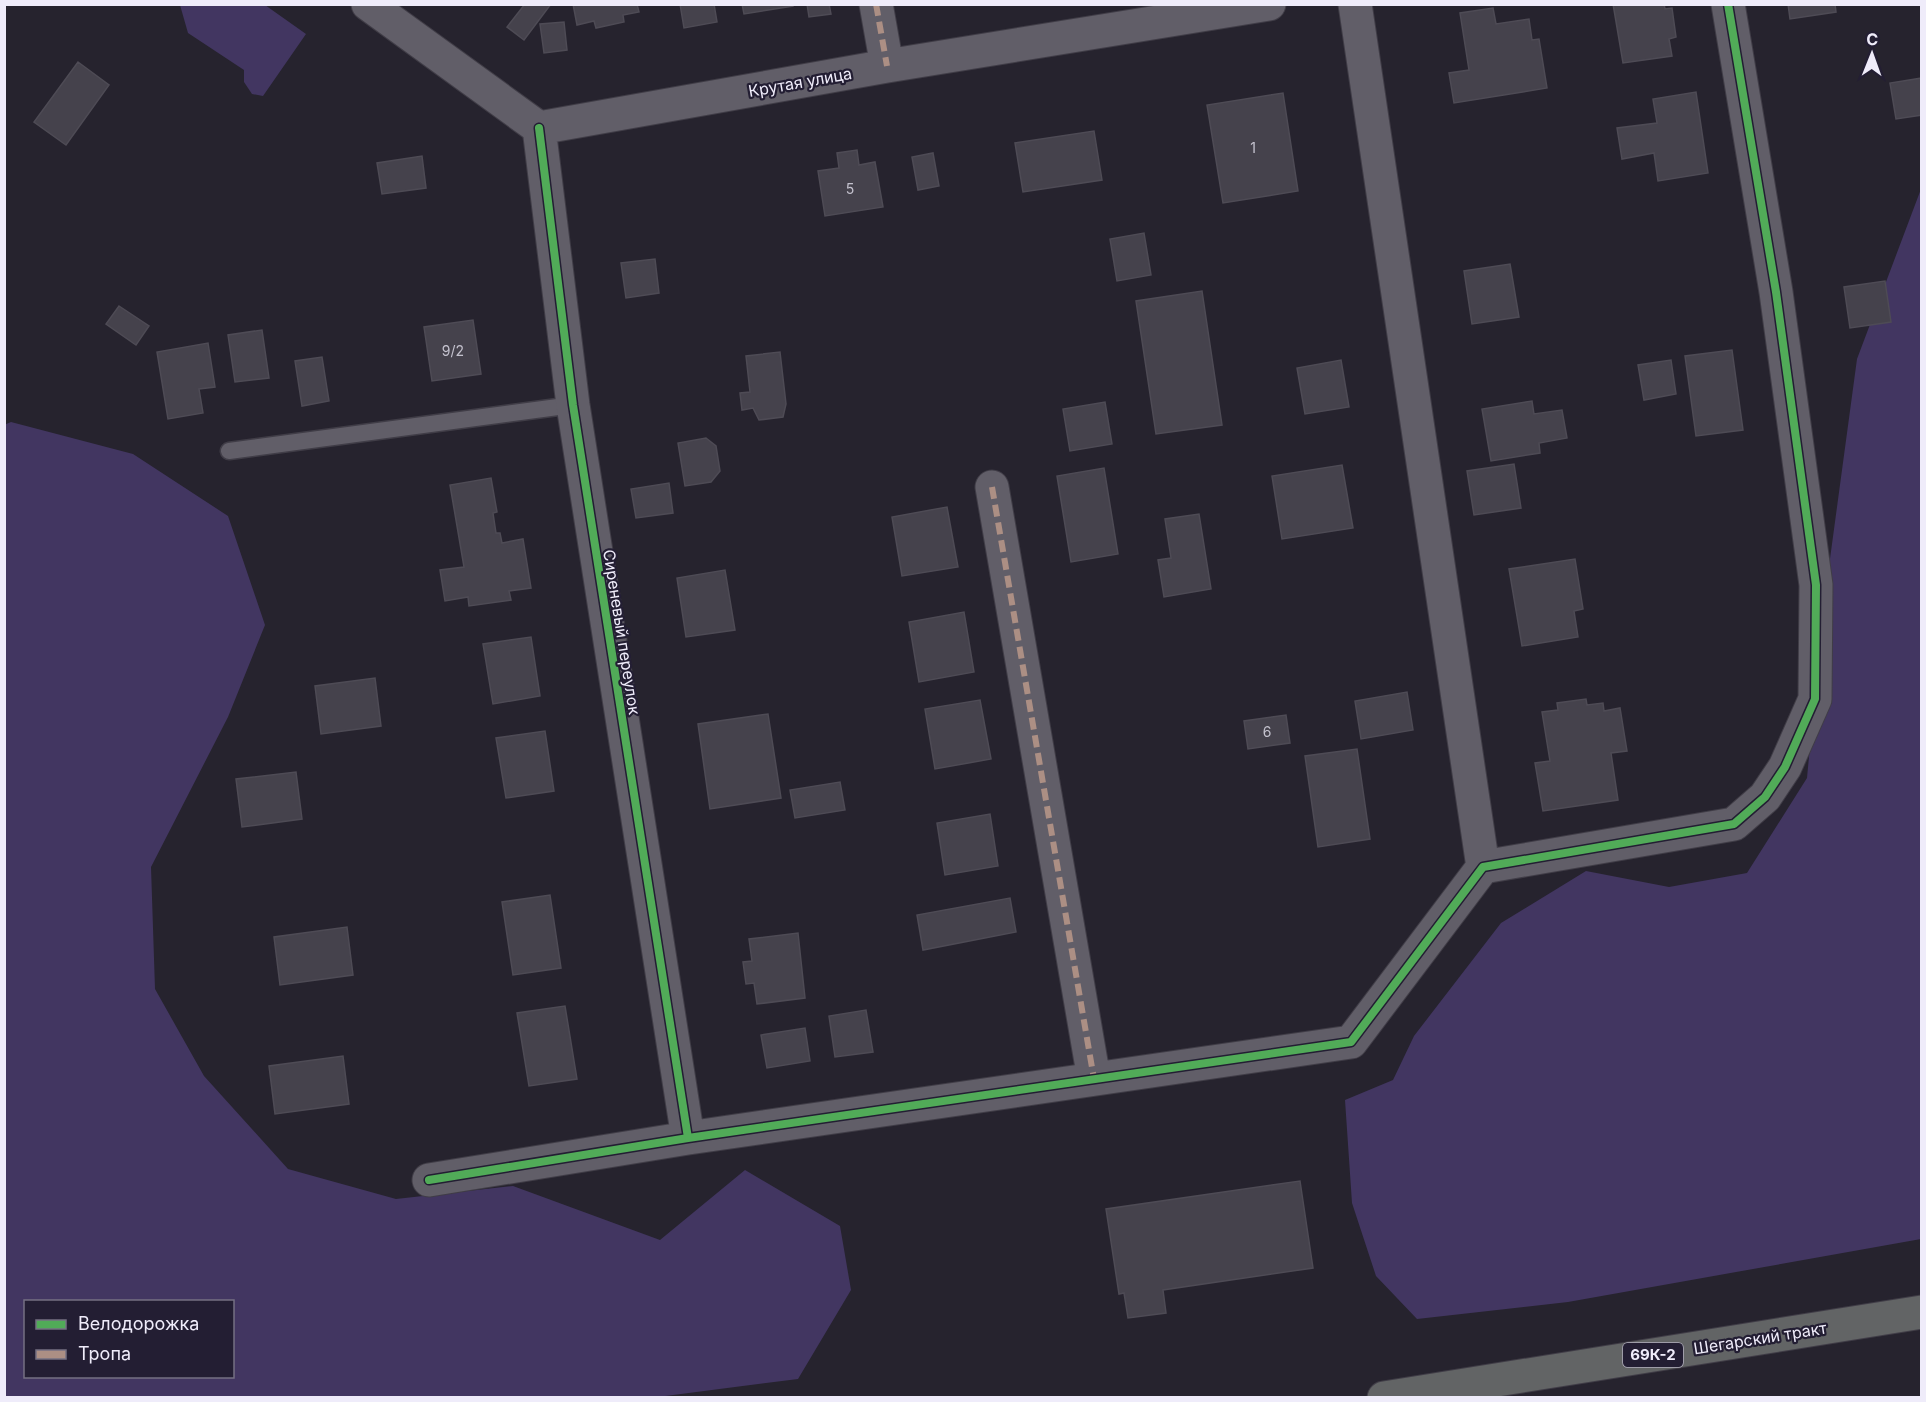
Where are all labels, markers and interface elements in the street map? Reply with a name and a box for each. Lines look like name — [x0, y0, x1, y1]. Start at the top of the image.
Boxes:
north arrow — [1842, 24, 1902, 84]
text: С — [1866, 29, 1879, 49]
street label: Крутая улица — [747, 63, 853, 101]
house number: 1 — [1250, 139, 1256, 156]
house number: 5 — [846, 180, 854, 197]
house number: 9/2 — [442, 342, 464, 359]
street label: Сиреневый переулок — [599, 548, 645, 716]
house number: 6 — [1263, 723, 1271, 740]
legend — [24, 1300, 234, 1378]
text: Велодорожка — [78, 1313, 199, 1334]
street label: Шегарский тракт — [1692, 1318, 1828, 1358]
text: Тропа — [78, 1343, 131, 1364]
road number: 69К-2 — [1623, 1343, 1683, 1367]

